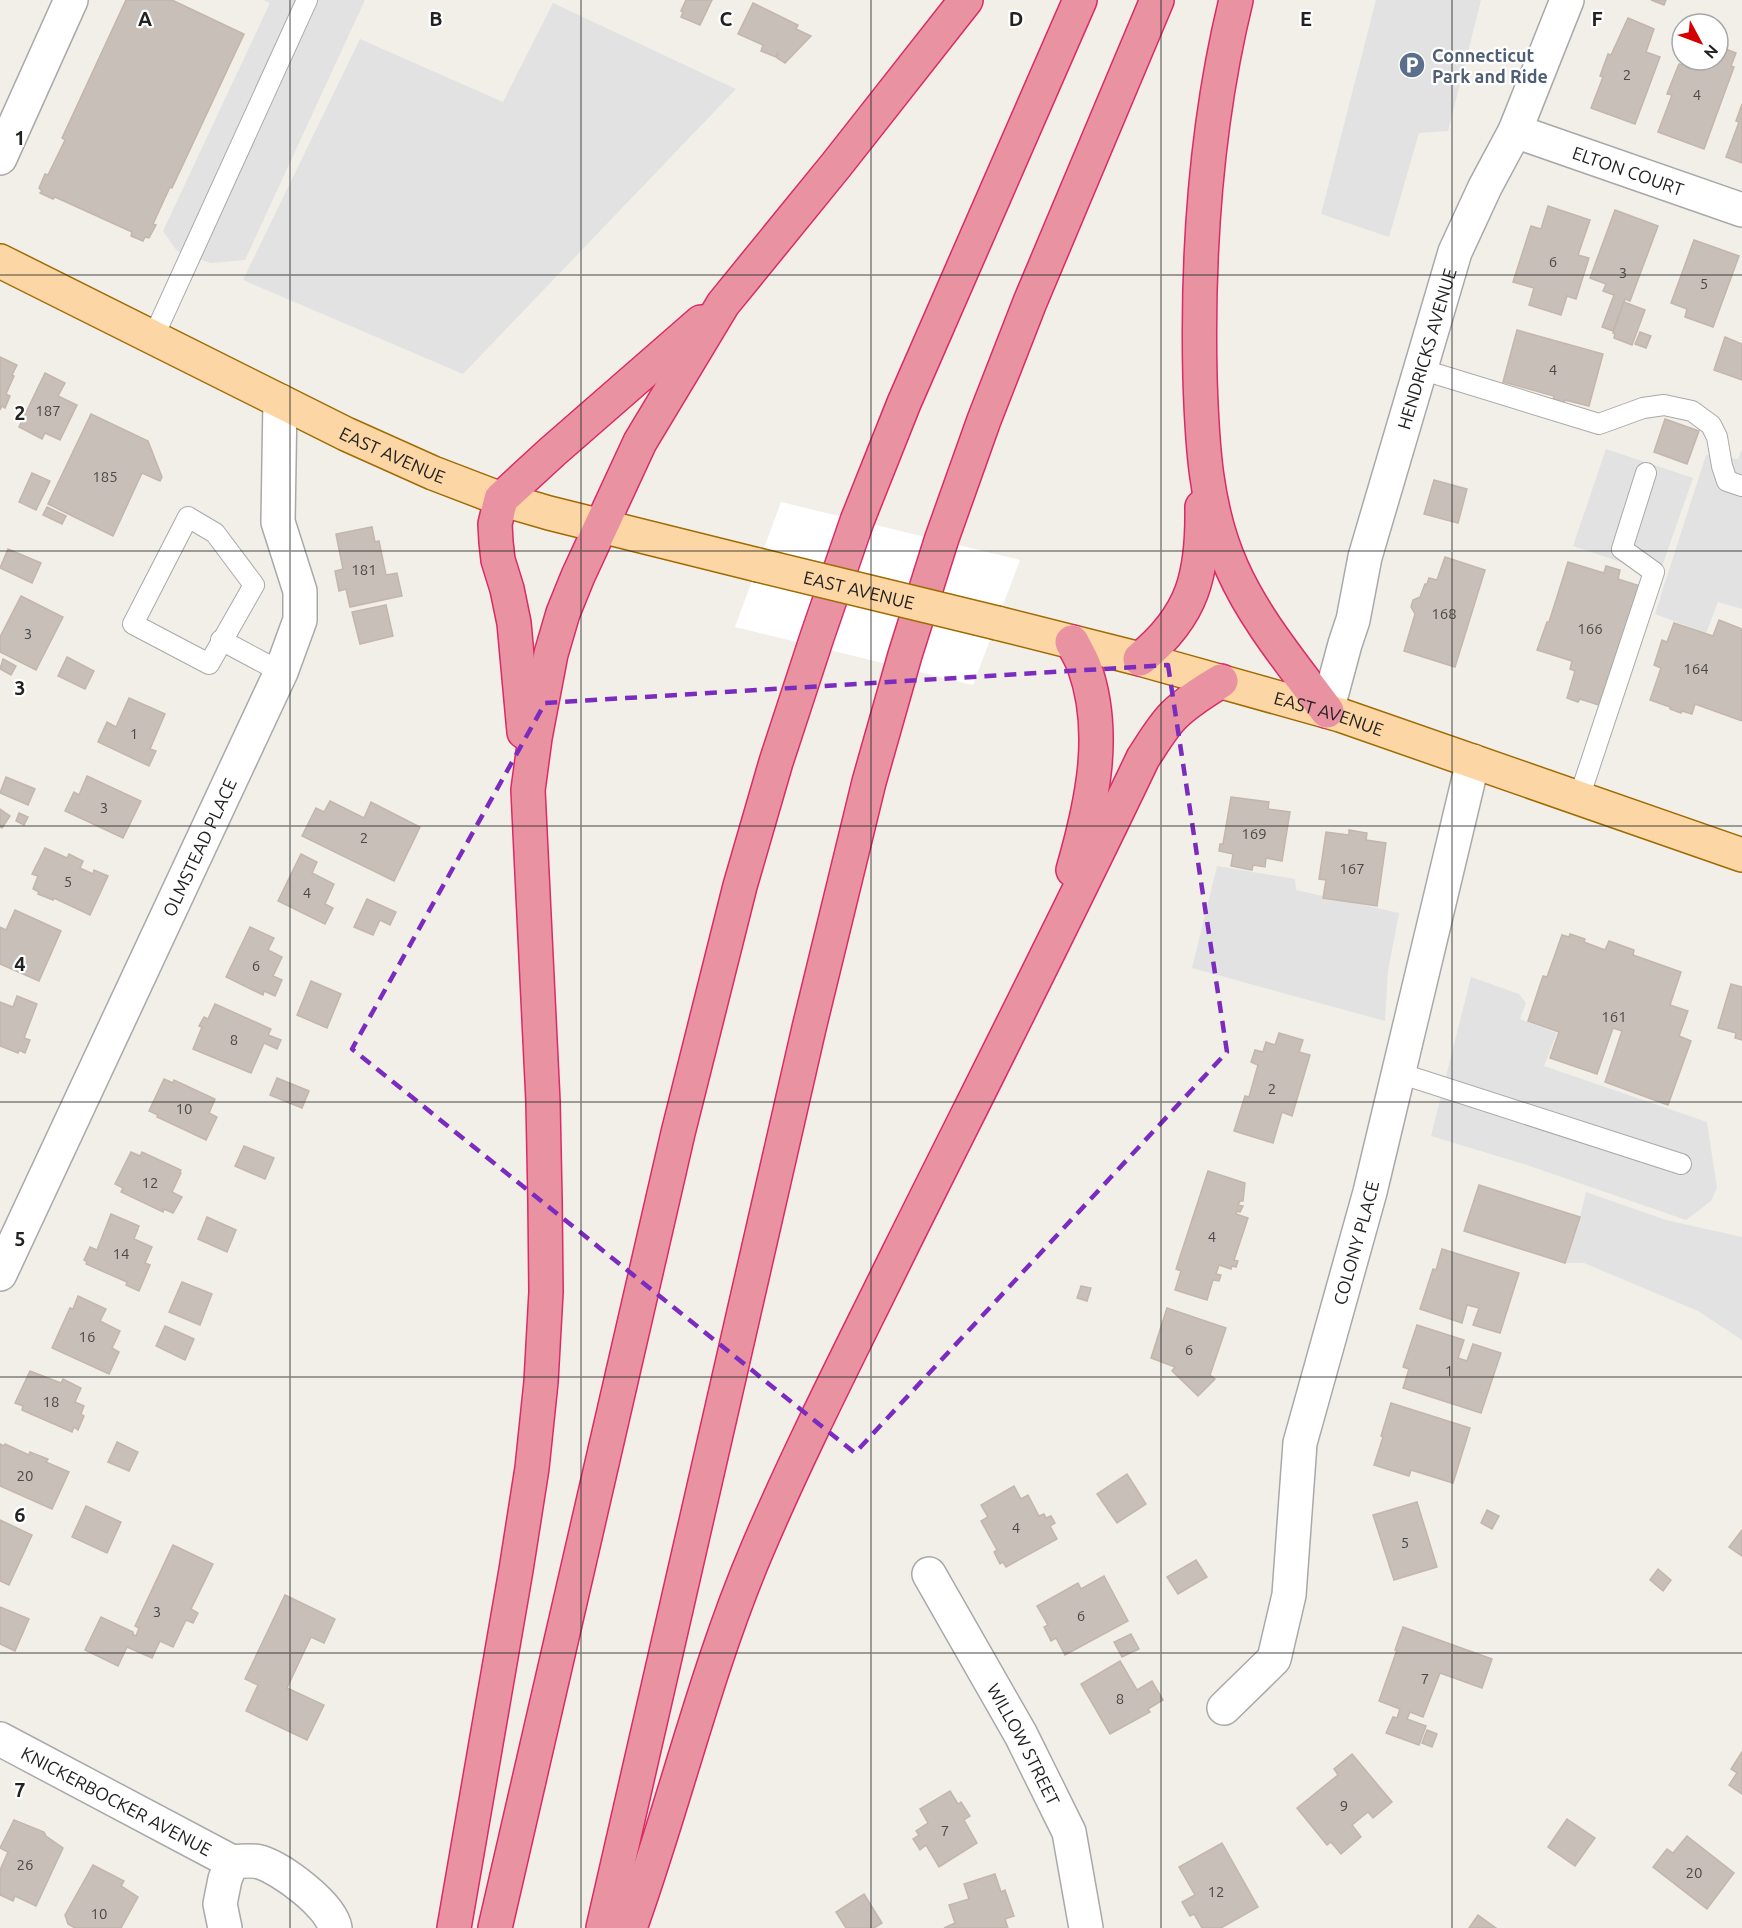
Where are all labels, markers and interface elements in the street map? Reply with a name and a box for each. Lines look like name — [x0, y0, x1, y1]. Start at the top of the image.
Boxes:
text: A — [138, 7, 152, 30]
text: B — [429, 7, 443, 30]
text: C — [720, 7, 733, 30]
text: D — [1009, 7, 1023, 30]
text: E — [1300, 7, 1312, 30]
text: F — [1591, 7, 1603, 30]
north arrow — [1670, 12, 1730, 72]
text: N — [1701, 41, 1722, 62]
place label: Connecticut Park and Ride — [1432, 45, 1548, 86]
parking icon: Connecticut Park and Ride — [1397, 50, 1427, 80]
house number: 2 — [1623, 66, 1631, 83]
house number: 4 — [1693, 86, 1701, 103]
text: 1 — [14, 126, 26, 149]
street label: ELTON COURT — [1570, 142, 1687, 199]
house number: 6 — [1549, 253, 1557, 270]
house number: 3 — [1619, 264, 1627, 281]
street label: HENDRICKS AVENUE — [1393, 266, 1460, 432]
house number: 5 — [1700, 275, 1708, 292]
house number: 4 — [1549, 361, 1557, 378]
text: 2 — [14, 401, 26, 424]
house number: 187 — [35, 402, 61, 419]
street label: EAST AVENUE — [337, 423, 448, 487]
house number: 185 — [92, 468, 118, 485]
house number: 181 — [351, 561, 377, 578]
street label: EAST AVENUE — [802, 566, 917, 613]
house number: 168 — [1431, 605, 1457, 622]
house number: 166 — [1577, 620, 1603, 637]
house number: 3 — [24, 625, 32, 642]
house number: 164 — [1683, 660, 1709, 677]
text: 3 — [14, 676, 26, 699]
street label: EAST AVENUE — [1272, 687, 1386, 739]
house number: 1 — [130, 725, 138, 742]
street label: OLMSTEAD PLACE — [158, 775, 240, 920]
house number: 3 — [100, 799, 108, 816]
house number: 169 — [1241, 825, 1267, 842]
house number: 2 — [360, 829, 368, 846]
house number: 167 — [1339, 860, 1365, 877]
house number: 5 — [64, 873, 72, 890]
house number: 4 — [303, 884, 311, 901]
text: 4 — [14, 952, 26, 975]
house number: 6 — [252, 957, 260, 974]
house number: 161 — [1601, 1008, 1627, 1025]
house number: 8 — [230, 1031, 238, 1048]
house number: 2 — [1268, 1080, 1276, 1097]
house number: 10 — [176, 1100, 192, 1117]
house number: 12 — [142, 1174, 158, 1191]
street label: COLONY PLACE — [1329, 1179, 1382, 1307]
text: 5 — [14, 1227, 26, 1250]
house number: 4 — [1208, 1228, 1216, 1245]
house number: 14 — [113, 1245, 129, 1262]
house number: 16 — [79, 1328, 95, 1345]
house number: 6 — [1185, 1341, 1193, 1358]
house number: 1 — [1445, 1362, 1453, 1379]
house number: 18 — [43, 1393, 59, 1410]
house number: 20 — [17, 1467, 33, 1484]
text: 6 — [14, 1503, 26, 1526]
house number: 4 — [1012, 1519, 1020, 1536]
house number: 5 — [1401, 1534, 1409, 1551]
house number: 3 — [153, 1603, 161, 1620]
house number: 6 — [1077, 1607, 1085, 1624]
house number: 7 — [1421, 1670, 1429, 1687]
street label: WILLOW STREET — [984, 1680, 1064, 1808]
house number: 8 — [1116, 1690, 1124, 1707]
street label: KNICKERBOCKER AVENUE — [18, 1742, 215, 1859]
text: 7 — [14, 1778, 26, 1801]
house number: 9 — [1340, 1797, 1348, 1814]
house number: 7 — [941, 1822, 949, 1839]
house number: 26 — [17, 1856, 33, 1873]
house number: 20 — [1686, 1864, 1702, 1881]
house number: 12 — [1208, 1883, 1224, 1900]
house number: 10 — [91, 1905, 107, 1922]

